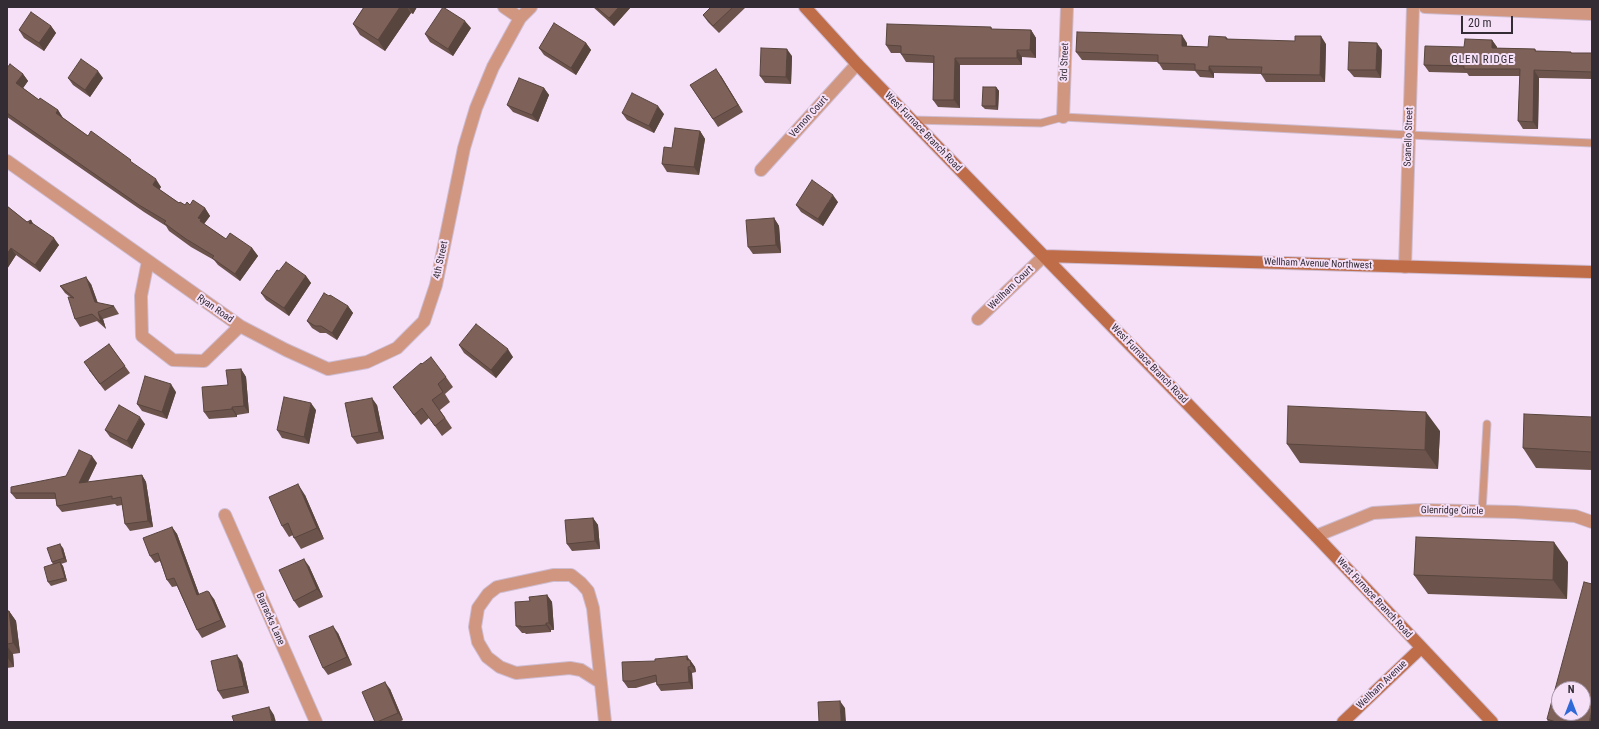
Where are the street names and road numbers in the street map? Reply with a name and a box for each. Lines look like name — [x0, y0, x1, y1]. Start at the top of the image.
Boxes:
street label: 3rd Street — [1058, 43, 1072, 81]
street label: West Furnace Branch Road — [882, 90, 964, 174]
street label: Vernon Court — [787, 94, 831, 140]
street label: Scanello Street — [1402, 107, 1416, 167]
street label: 4th Street — [431, 240, 451, 280]
street label: Wellham Avenue Northwest — [1264, 256, 1372, 272]
street label: Wellham Court — [986, 264, 1036, 312]
street label: Ryan Road — [195, 292, 235, 326]
street label: West Furnace Branch Road — [1108, 322, 1190, 406]
street label: Glenridge Circle — [1421, 504, 1483, 518]
street label: West Furnace Branch Road — [1334, 555, 1414, 641]
street label: Barracks Lane — [253, 591, 287, 647]
street label: Wellham Avenue — [1354, 658, 1410, 712]

